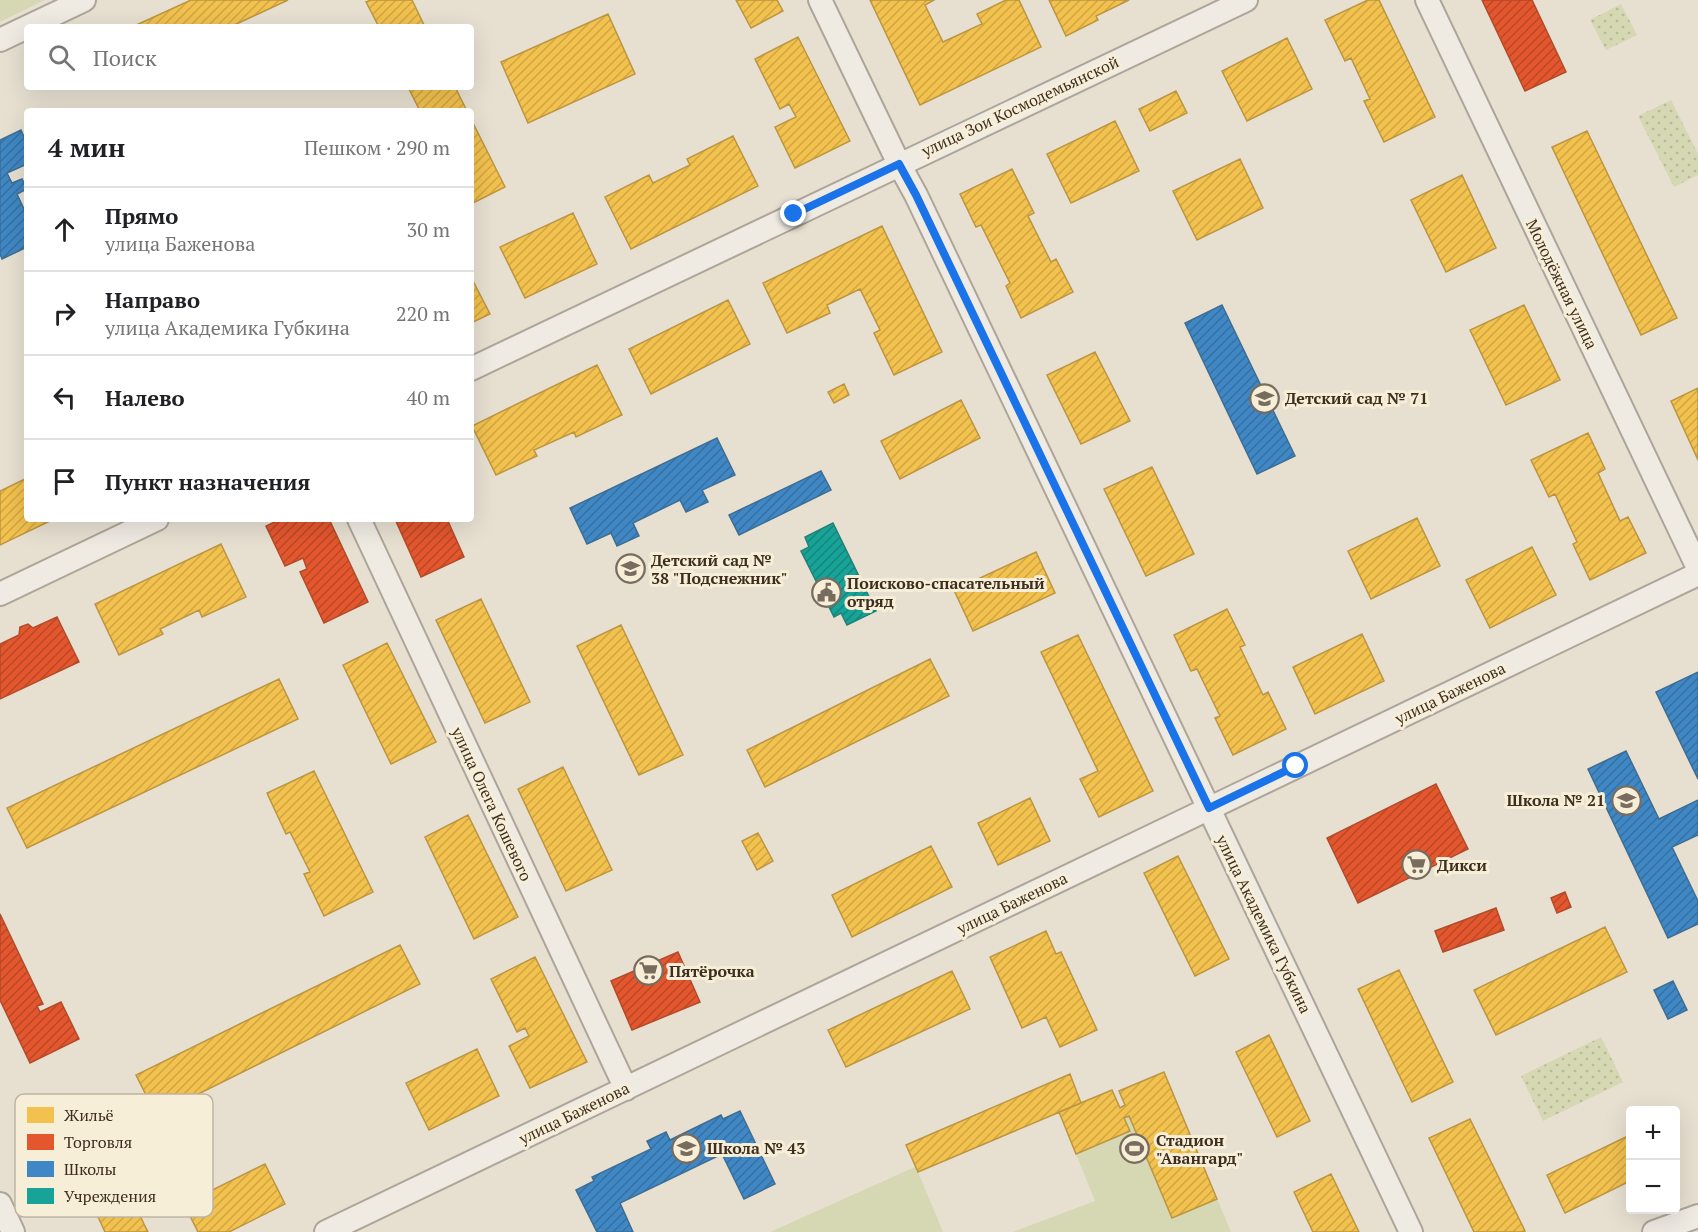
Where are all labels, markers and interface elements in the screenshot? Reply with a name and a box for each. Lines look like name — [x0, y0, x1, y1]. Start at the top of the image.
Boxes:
search box — [24, 24, 474, 90]
icon: search — [45, 41, 78, 74]
text: Поиск — [93, 43, 157, 72]
street label: улица Зои Космодемьянской — [917, 50, 1122, 162]
text: 4 мин — [48, 130, 125, 164]
text: Пешком · 290 m — [304, 134, 450, 161]
route end — [780, 200, 806, 226]
text: Прямо — [105, 201, 178, 230]
icon: ahead — [48, 213, 81, 246]
street label: Молодёжная улица — [1521, 215, 1603, 353]
text: 30 m — [407, 216, 450, 243]
text: улица Баженова — [105, 230, 255, 257]
text: Направо — [105, 285, 200, 314]
icon: right — [48, 297, 81, 330]
text: 220 m — [396, 300, 450, 327]
text: улица Академика Губкина — [105, 314, 350, 341]
icon: left — [48, 381, 81, 414]
school or university icon: Детский сад № 71 — [1248, 382, 1280, 414]
text: Налево — [105, 383, 185, 412]
text: 40 m — [407, 384, 450, 411]
place label: Детский сад № 71 — [1285, 387, 1428, 409]
icon: arrive — [48, 465, 81, 498]
text: Пункт назначения — [105, 467, 310, 496]
place label: Детский сад № 38 "Подснежник" — [651, 549, 787, 589]
school or university icon: Детский сад № 38 "Подснежник" — [614, 553, 646, 585]
place label: Поисково-спасательный отряд — [847, 572, 1045, 612]
public building icon: Поисково-спасательный отряд — [810, 576, 842, 608]
street label: улица Баженова — [1390, 657, 1509, 730]
street label: улица Олега Кошевого — [446, 722, 537, 885]
route start — [1282, 752, 1308, 778]
school or university icon: Школа № 21 — [1610, 784, 1642, 816]
place label: Школа № 21 — [1507, 789, 1605, 811]
street label: улица Академика Губкина — [1211, 830, 1317, 1017]
supermarket icon: Дикси — [1400, 849, 1432, 881]
place label: Дикси — [1437, 854, 1487, 876]
street label: улица Баженова — [952, 867, 1071, 940]
supermarket icon: Пятёрочка — [632, 955, 664, 987]
place label: Пятёрочка — [669, 960, 755, 982]
street label: улица Баженова — [514, 1077, 633, 1150]
legend — [15, 1094, 213, 1217]
text: Жильё — [64, 1104, 114, 1126]
map controls — [1626, 1106, 1680, 1214]
button: + — [1626, 1106, 1680, 1160]
place label: Стадион "Авангард" — [1156, 1129, 1243, 1169]
text: Торговля — [64, 1131, 132, 1153]
school or university icon: Школа № 43 — [670, 1132, 702, 1164]
sports icon: Стадион "Авангард" — [1119, 1133, 1151, 1165]
place label: Школа № 43 — [707, 1137, 805, 1159]
text: Школы — [64, 1158, 116, 1180]
button: − — [1626, 1160, 1680, 1214]
text: Учреждения — [64, 1185, 156, 1207]

